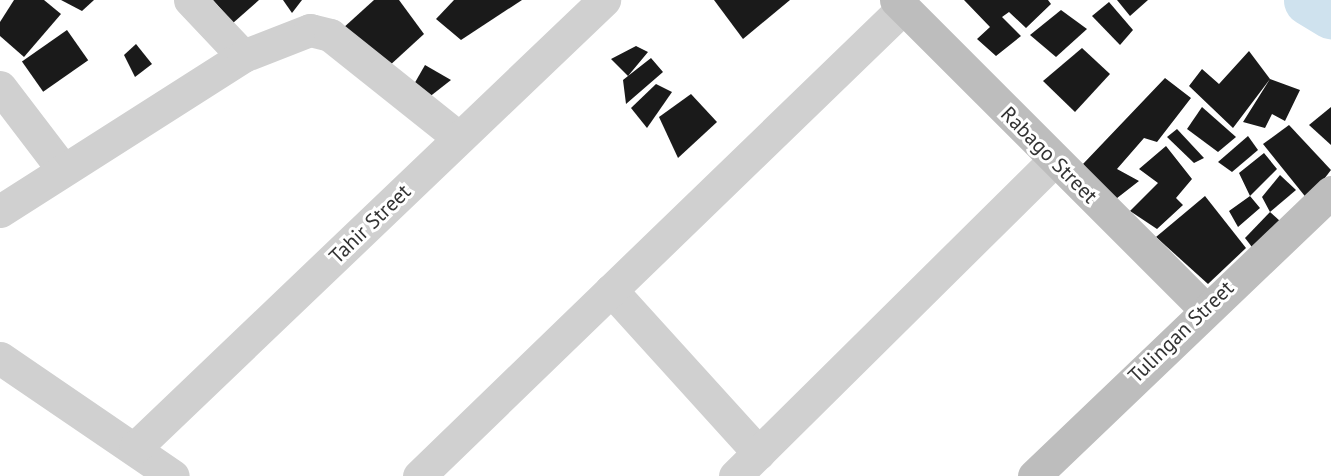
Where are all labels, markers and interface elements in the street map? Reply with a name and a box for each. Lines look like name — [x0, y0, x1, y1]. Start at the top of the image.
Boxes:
street label: Rabago Street — [995, 101, 1103, 209]
street label: Tahir Street — [324, 179, 416, 269]
street label: Tulingan Street — [1123, 276, 1239, 388]

